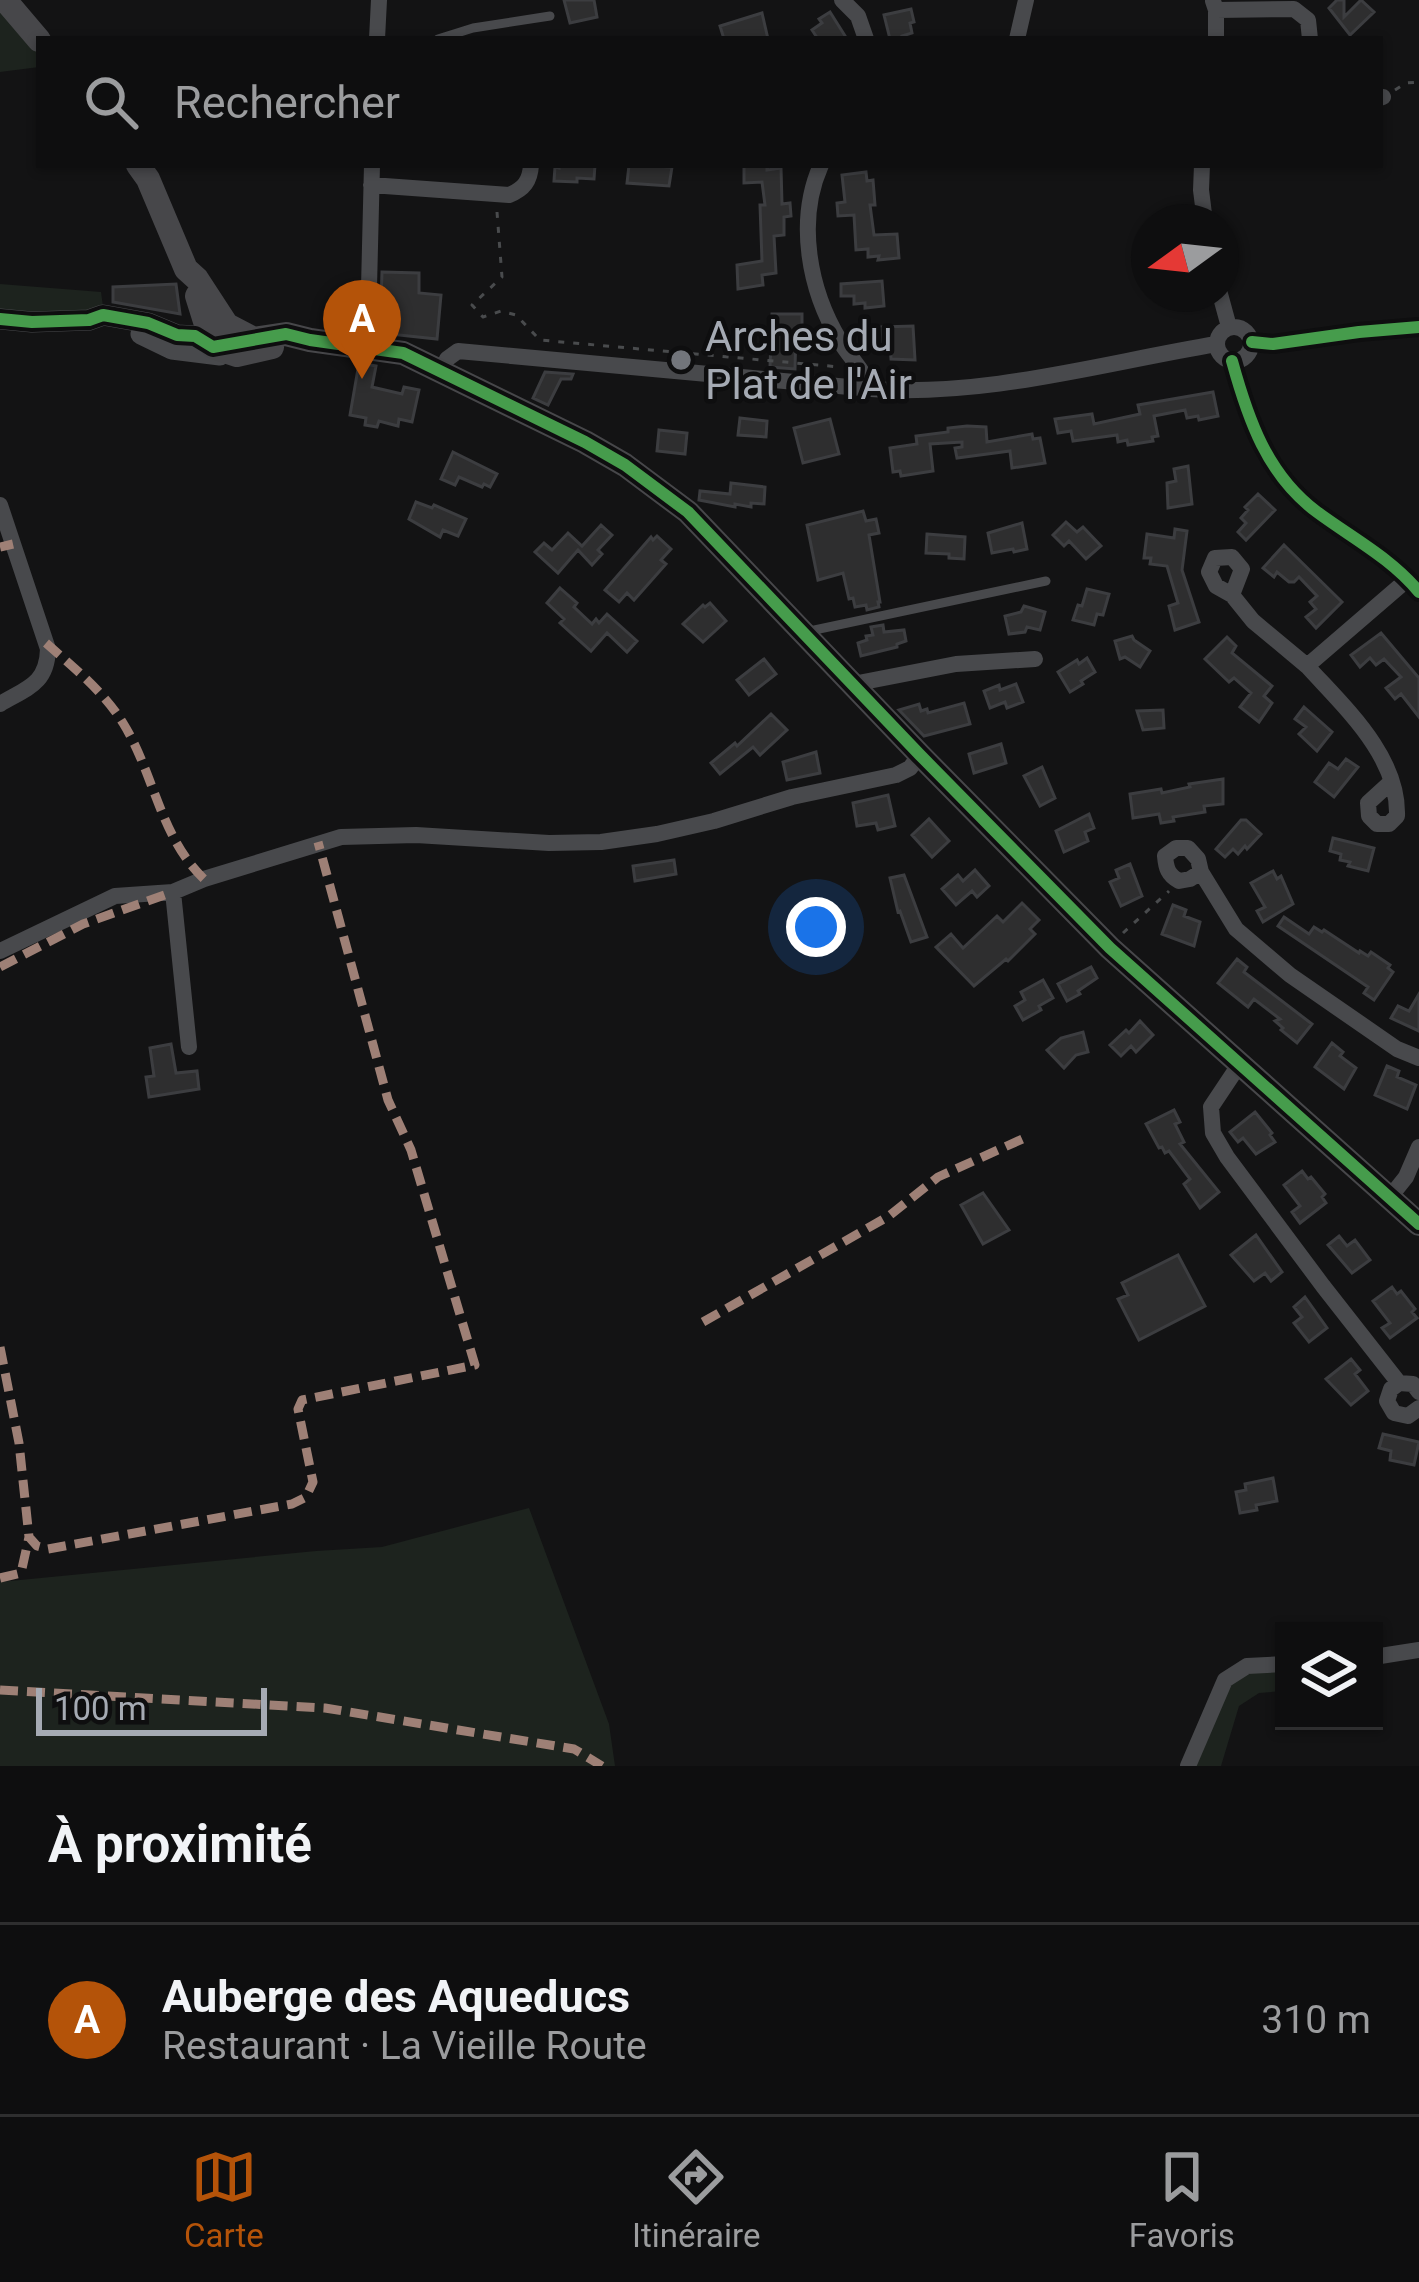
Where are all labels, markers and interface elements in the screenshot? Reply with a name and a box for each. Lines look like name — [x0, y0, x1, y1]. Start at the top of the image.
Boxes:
search box — [36, 36, 1383, 168]
icon: search — [78, 69, 144, 135]
text: Rechercher — [174, 76, 400, 129]
north arrow — [1131, 204, 1239, 312]
pin: A — [323, 280, 401, 379]
place label: Arches du Plat de l'Air — [705, 312, 912, 409]
marker: Arches du Plat de l'Air — [668, 347, 694, 373]
your location — [786, 897, 846, 957]
map controls — [1275, 1622, 1383, 1730]
button: layers — [1275, 1622, 1383, 1730]
scale bar — [36, 1682, 267, 1735]
text: 100 m — [54, 1689, 147, 1728]
text: À proximité — [48, 1815, 312, 1874]
text: Auberge des Aqueducs — [162, 1970, 630, 2023]
text: A — [74, 1997, 100, 2043]
text: 310 m — [1261, 1997, 1371, 2043]
text: Restaurant · La Vieille Route — [162, 2023, 647, 2069]
tab: Carte — [184, 2144, 264, 2255]
tab: Itinéraire — [632, 2144, 760, 2255]
tab: Favoris — [1129, 2144, 1235, 2255]

